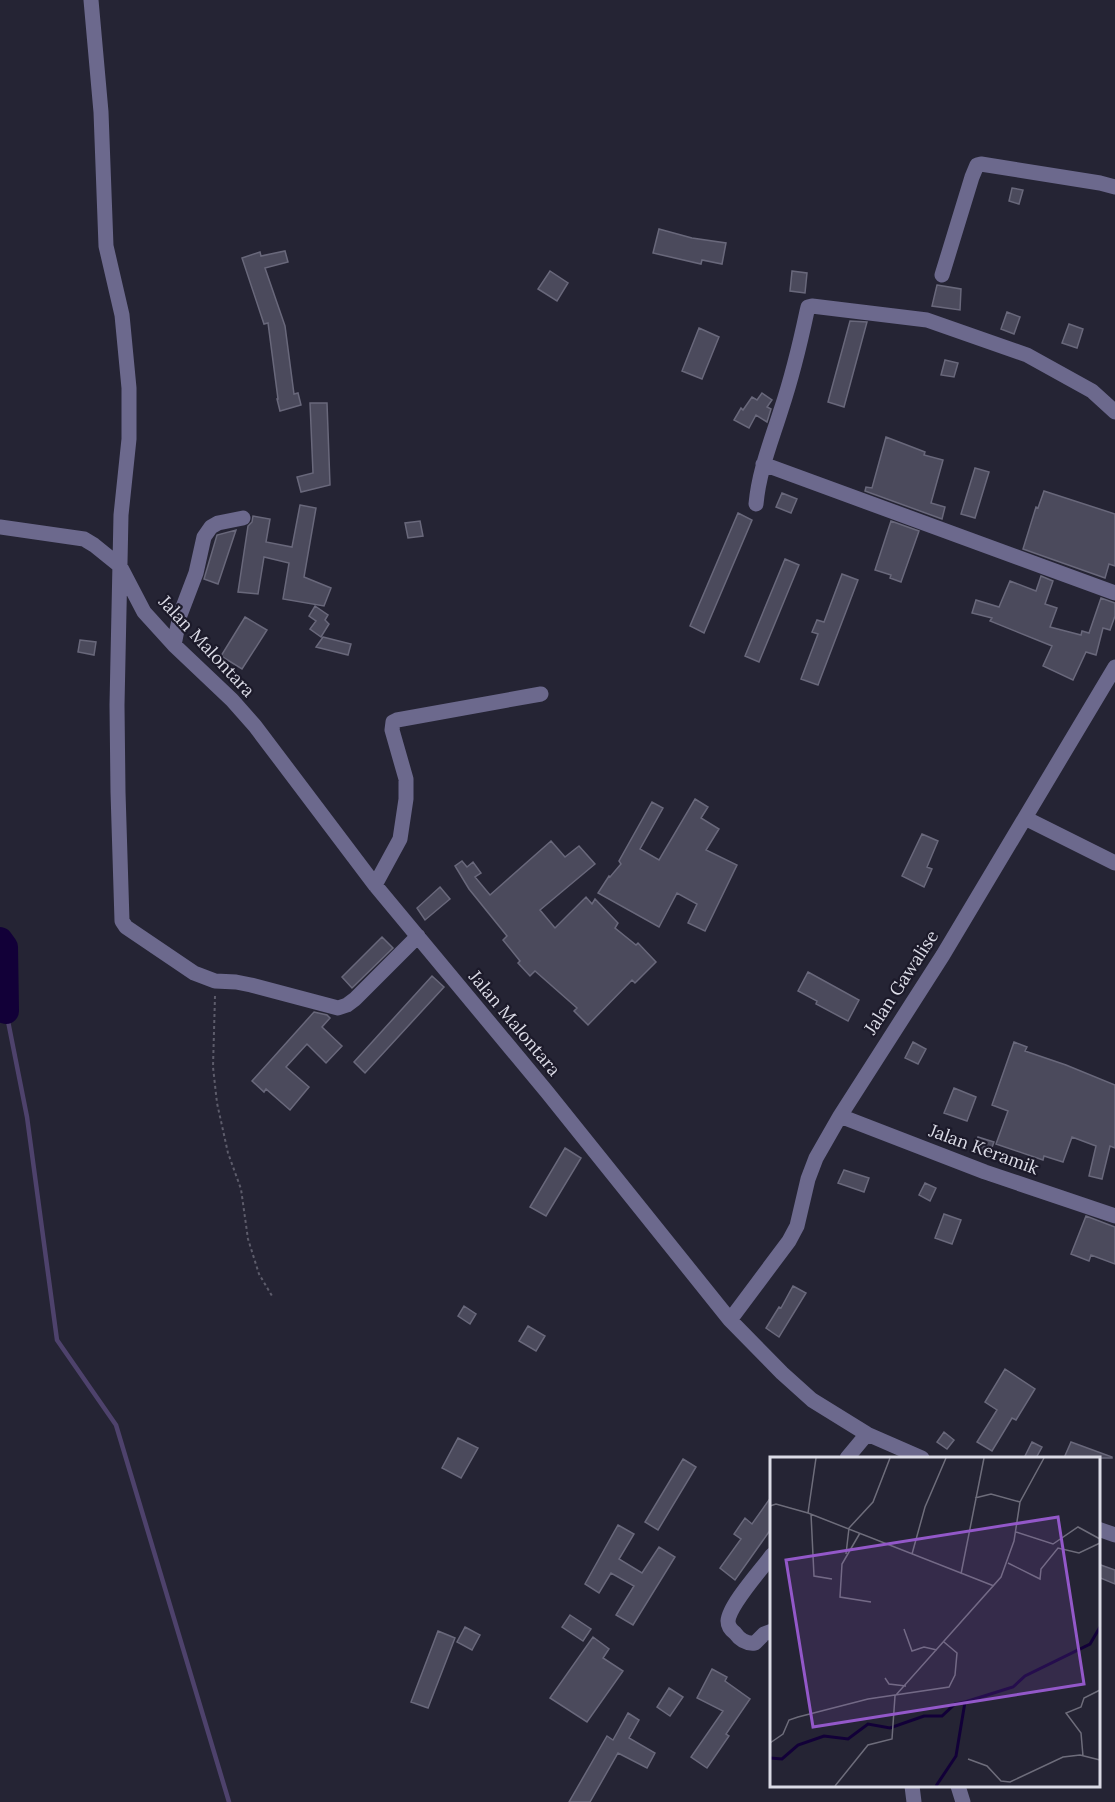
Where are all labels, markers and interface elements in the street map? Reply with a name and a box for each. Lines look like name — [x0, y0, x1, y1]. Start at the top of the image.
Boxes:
street label: Jalan Malontara — [153, 590, 260, 702]
street label: Jalan Gawalise — [858, 925, 943, 1039]
street label: Jalan Malontara — [464, 965, 566, 1080]
street label: Jalan Keramik — [925, 1118, 1042, 1180]
inset map — [770, 1457, 1100, 1787]

